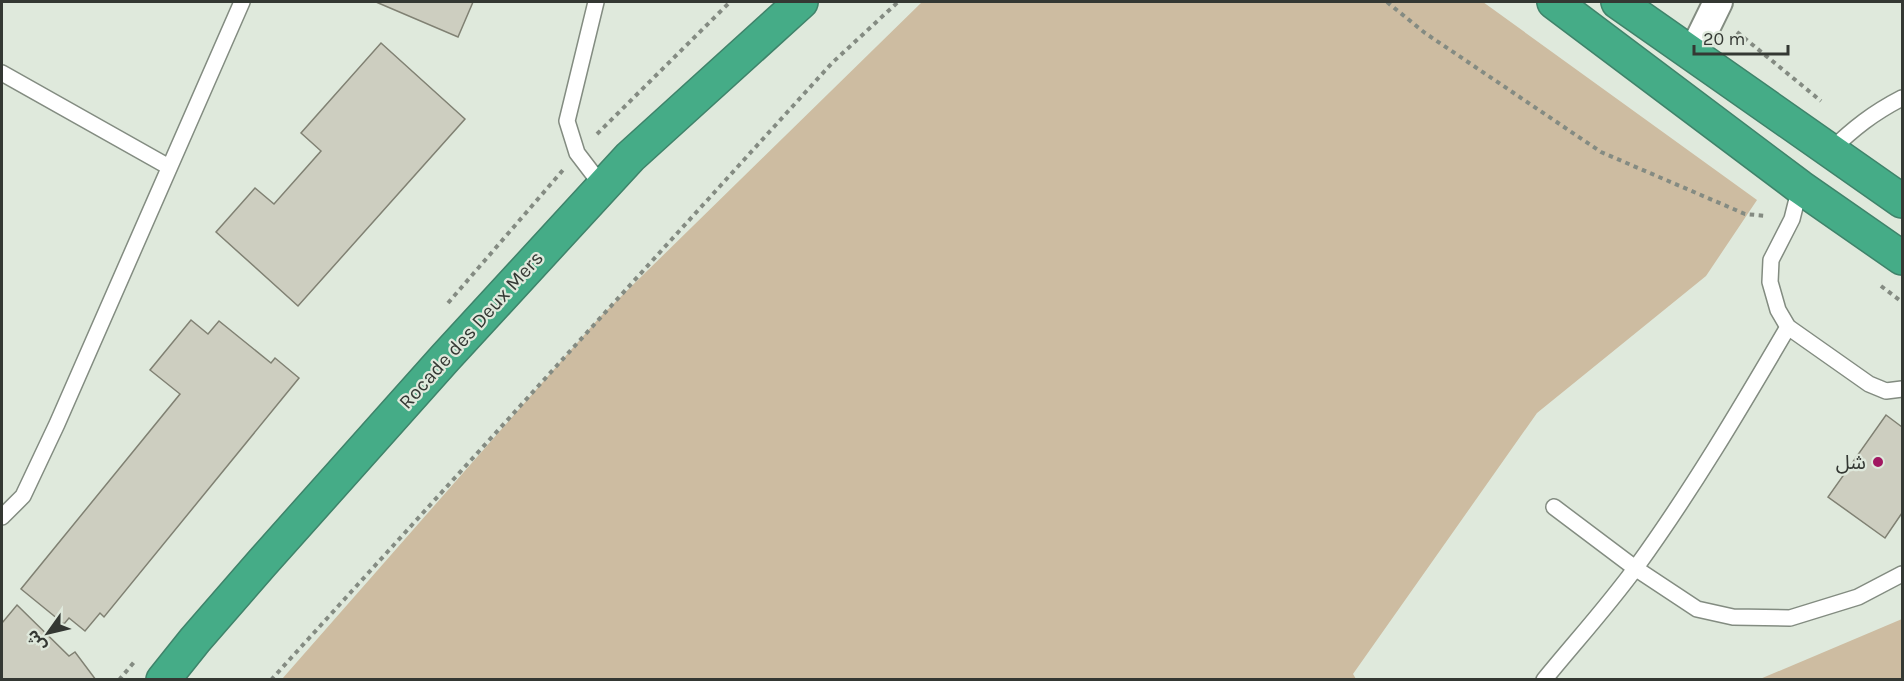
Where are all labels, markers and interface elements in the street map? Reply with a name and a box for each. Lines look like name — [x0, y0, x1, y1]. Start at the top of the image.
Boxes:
scale bar — [1694, 18, 1788, 56]
text: 20 m — [1703, 28, 1745, 50]
street label: Rocade des Deux Mers — [394, 246, 548, 414]
place label: شل — [1836, 451, 1866, 474]
marker: شل — [1871, 455, 1885, 469]
north arrow — [18, 603, 78, 663]
text: ش — [22, 627, 50, 656]

